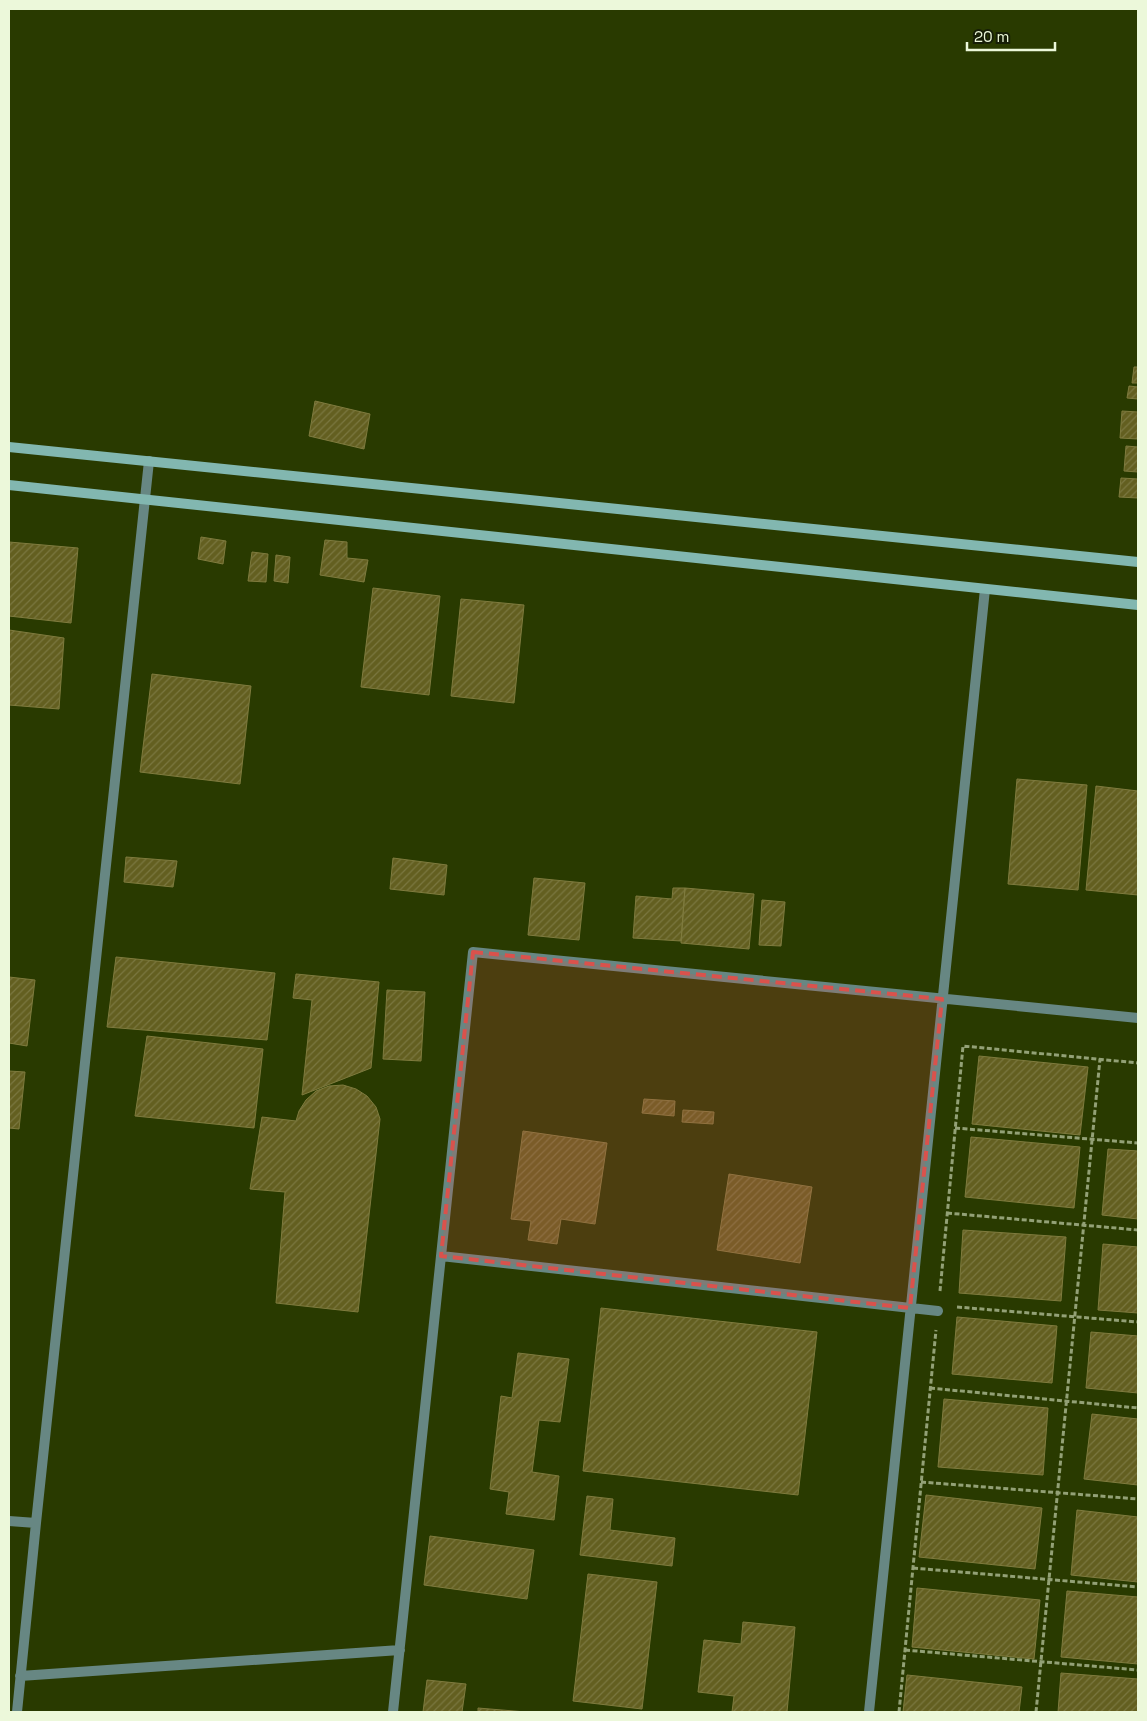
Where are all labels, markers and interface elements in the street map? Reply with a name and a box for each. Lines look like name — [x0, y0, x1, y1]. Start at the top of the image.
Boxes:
scale bar — [967, 20, 1054, 52]
text: 20 m — [974, 27, 1009, 46]

